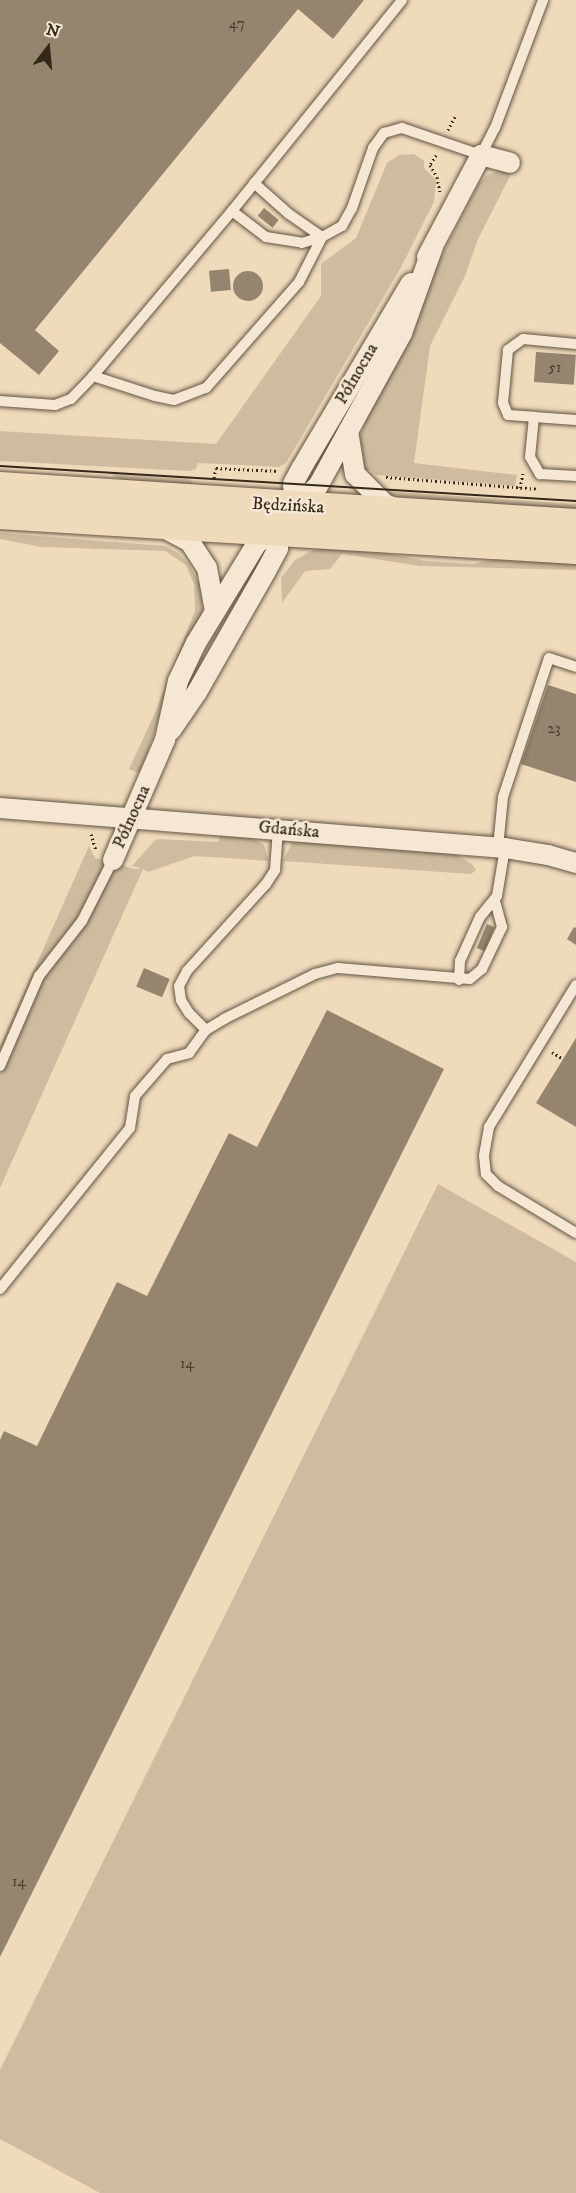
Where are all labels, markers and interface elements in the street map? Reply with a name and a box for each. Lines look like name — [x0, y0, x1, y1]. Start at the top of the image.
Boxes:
house number: 47 — [229, 15, 245, 33]
north arrow — [18, 18, 78, 78]
text: N — [44, 19, 62, 42]
street label: Północna — [331, 340, 383, 408]
house number: 51 — [549, 359, 561, 377]
street label: Będzińska — [251, 493, 325, 519]
house number: 23 — [548, 720, 560, 738]
street label: Północna — [108, 782, 156, 852]
street label: Gdańska — [258, 817, 320, 843]
house number: 14 — [180, 1355, 194, 1373]
house number: 14 — [12, 1873, 26, 1891]

